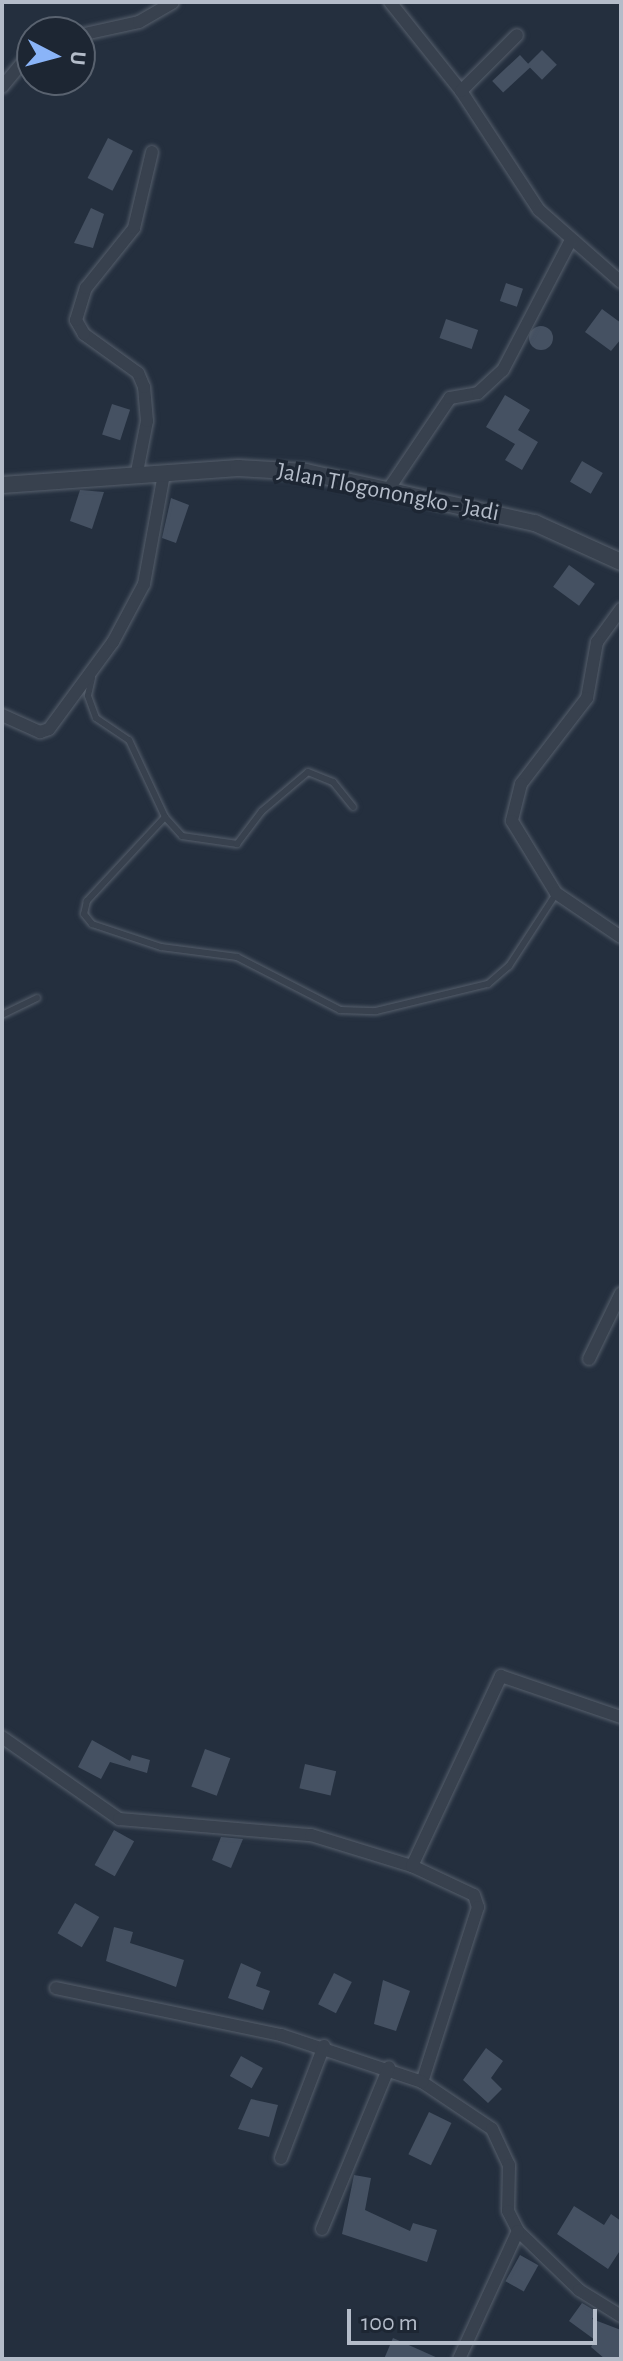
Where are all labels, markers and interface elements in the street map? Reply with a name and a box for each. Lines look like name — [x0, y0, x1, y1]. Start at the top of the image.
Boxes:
north arrow — [16, 16, 96, 96]
text: U — [66, 50, 90, 66]
street label: Jalan Tlogonongko - Jadi — [275, 457, 501, 529]
scale bar — [351, 2293, 601, 2343]
text: 100 m — [361, 2311, 418, 2335]

